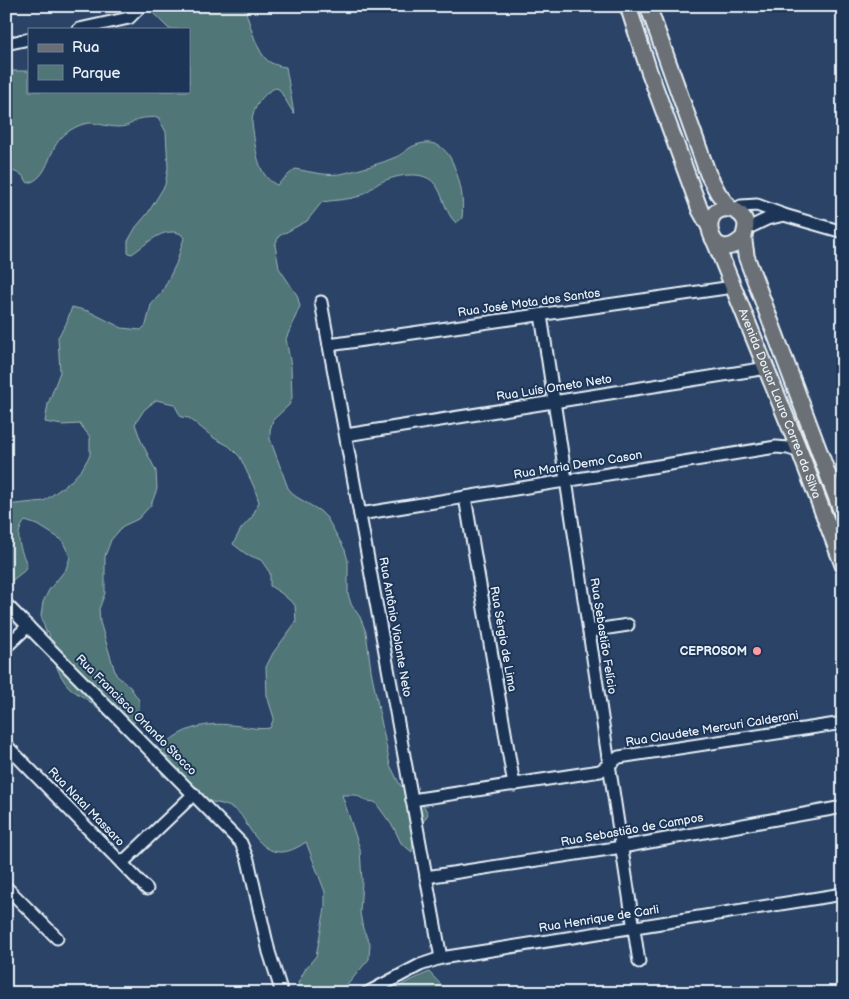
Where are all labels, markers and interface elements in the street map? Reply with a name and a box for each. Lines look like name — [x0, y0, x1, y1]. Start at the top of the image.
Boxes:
legend — [28, 28, 190, 92]
text: Rua — [72, 38, 100, 57]
text: Parque — [72, 64, 121, 83]
street label: Rua José Mota dos Santos — [457, 286, 601, 320]
street label: Avenida Doutor Lauro Correa da Silva — [735, 306, 825, 501]
street label: Rua Luís Ometo Neto — [495, 371, 613, 405]
street label: Rua Maria Demo Cason — [513, 447, 644, 483]
street label: Rua Antônio Violante Neto — [375, 556, 415, 698]
street label: Rua Sebastião Felício — [586, 577, 620, 695]
street label: Rua Sérgio de Lima — [486, 585, 520, 693]
place label: CEPROSOM — [680, 644, 747, 659]
marker: CEPROSOM — [751, 645, 763, 657]
street label: Rua Francisco Orlando Stocco — [72, 651, 200, 779]
street label: Rua Claudete Mercuri Calderani — [624, 708, 800, 750]
street label: Rua Natal Massaro — [45, 764, 128, 850]
street label: Rua Sebastião de Campos — [560, 810, 705, 850]
street label: Rua Henrique de Carli — [538, 902, 660, 936]

